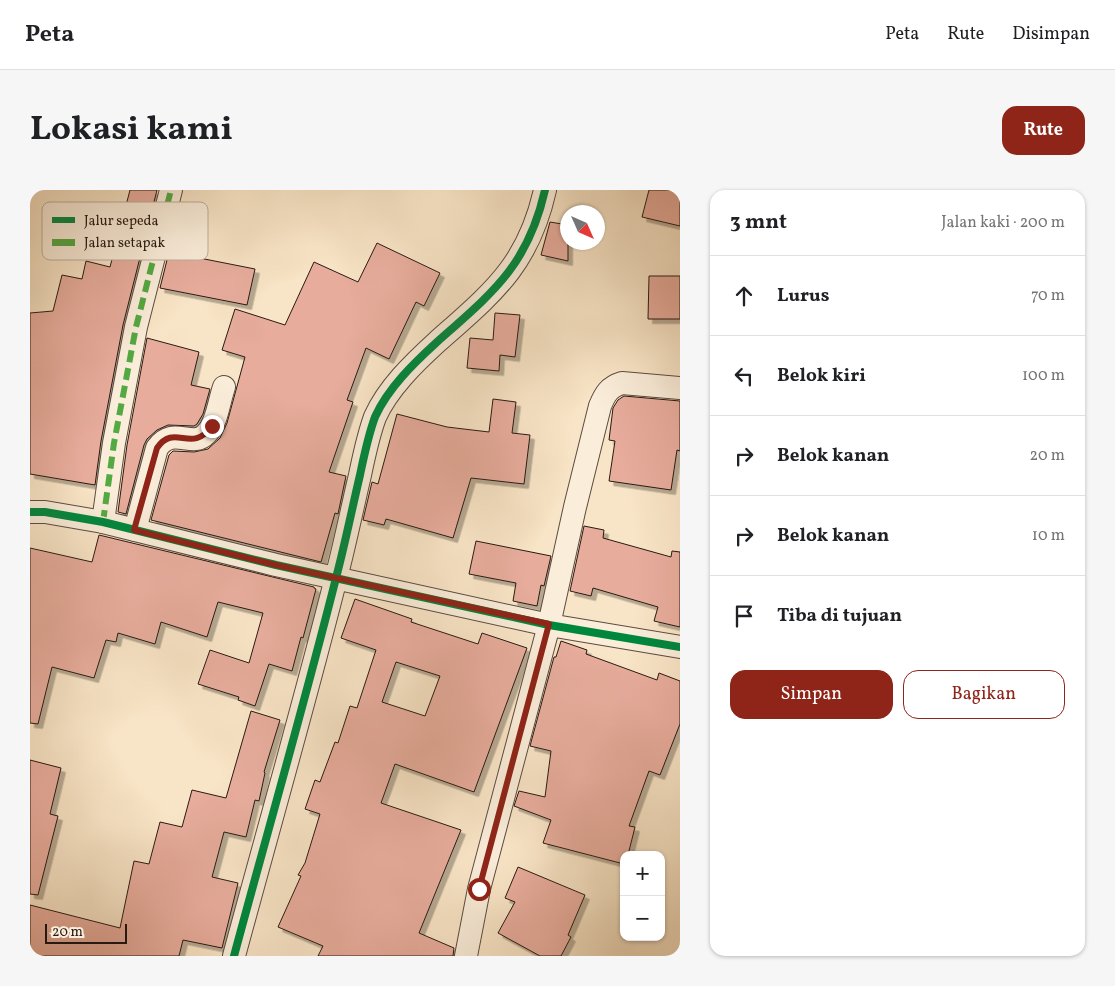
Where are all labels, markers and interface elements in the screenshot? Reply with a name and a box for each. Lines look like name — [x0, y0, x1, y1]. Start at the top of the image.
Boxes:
text: Peta — [25, 18, 74, 52]
text: Peta — [885, 22, 919, 47]
text: Rute — [947, 22, 984, 47]
text: Disimpan — [1012, 22, 1090, 47]
text: Lokasi kami — [30, 106, 233, 154]
button: Rute — [1002, 106, 1085, 155]
legend — [42, 202, 208, 260]
north arrow — [560, 205, 605, 250]
text: 3 mnt — [730, 208, 787, 237]
text: Jalur sepeda — [84, 212, 159, 231]
text: Jalan kaki · 200 m — [941, 212, 1065, 234]
text: Jalan setapak — [84, 234, 165, 253]
icon: ahead — [730, 282, 758, 310]
text: Lurus — [777, 283, 829, 309]
text: 70 m — [1031, 285, 1065, 307]
icon: left — [730, 362, 758, 390]
text: Belok kiri — [777, 363, 866, 389]
text: 100 m — [1022, 365, 1065, 387]
route end — [201, 415, 224, 438]
icon: right — [730, 442, 758, 470]
text: Belok kanan — [777, 443, 889, 469]
text: 20 m — [1030, 445, 1065, 467]
icon: right — [730, 522, 758, 550]
text: Belok kanan — [777, 523, 889, 549]
text: 10 m — [1032, 525, 1065, 547]
icon: arrive — [730, 602, 758, 630]
text: Tiba di tujuan — [777, 603, 902, 629]
button: Simpan — [730, 670, 893, 719]
button: Bagikan — [903, 670, 1065, 719]
map controls — [620, 851, 665, 941]
button: + — [620, 851, 665, 896]
route start — [468, 878, 491, 901]
button: − — [620, 896, 665, 941]
scale bar — [45, 921, 128, 944]
text: 20 m — [52, 923, 83, 942]

